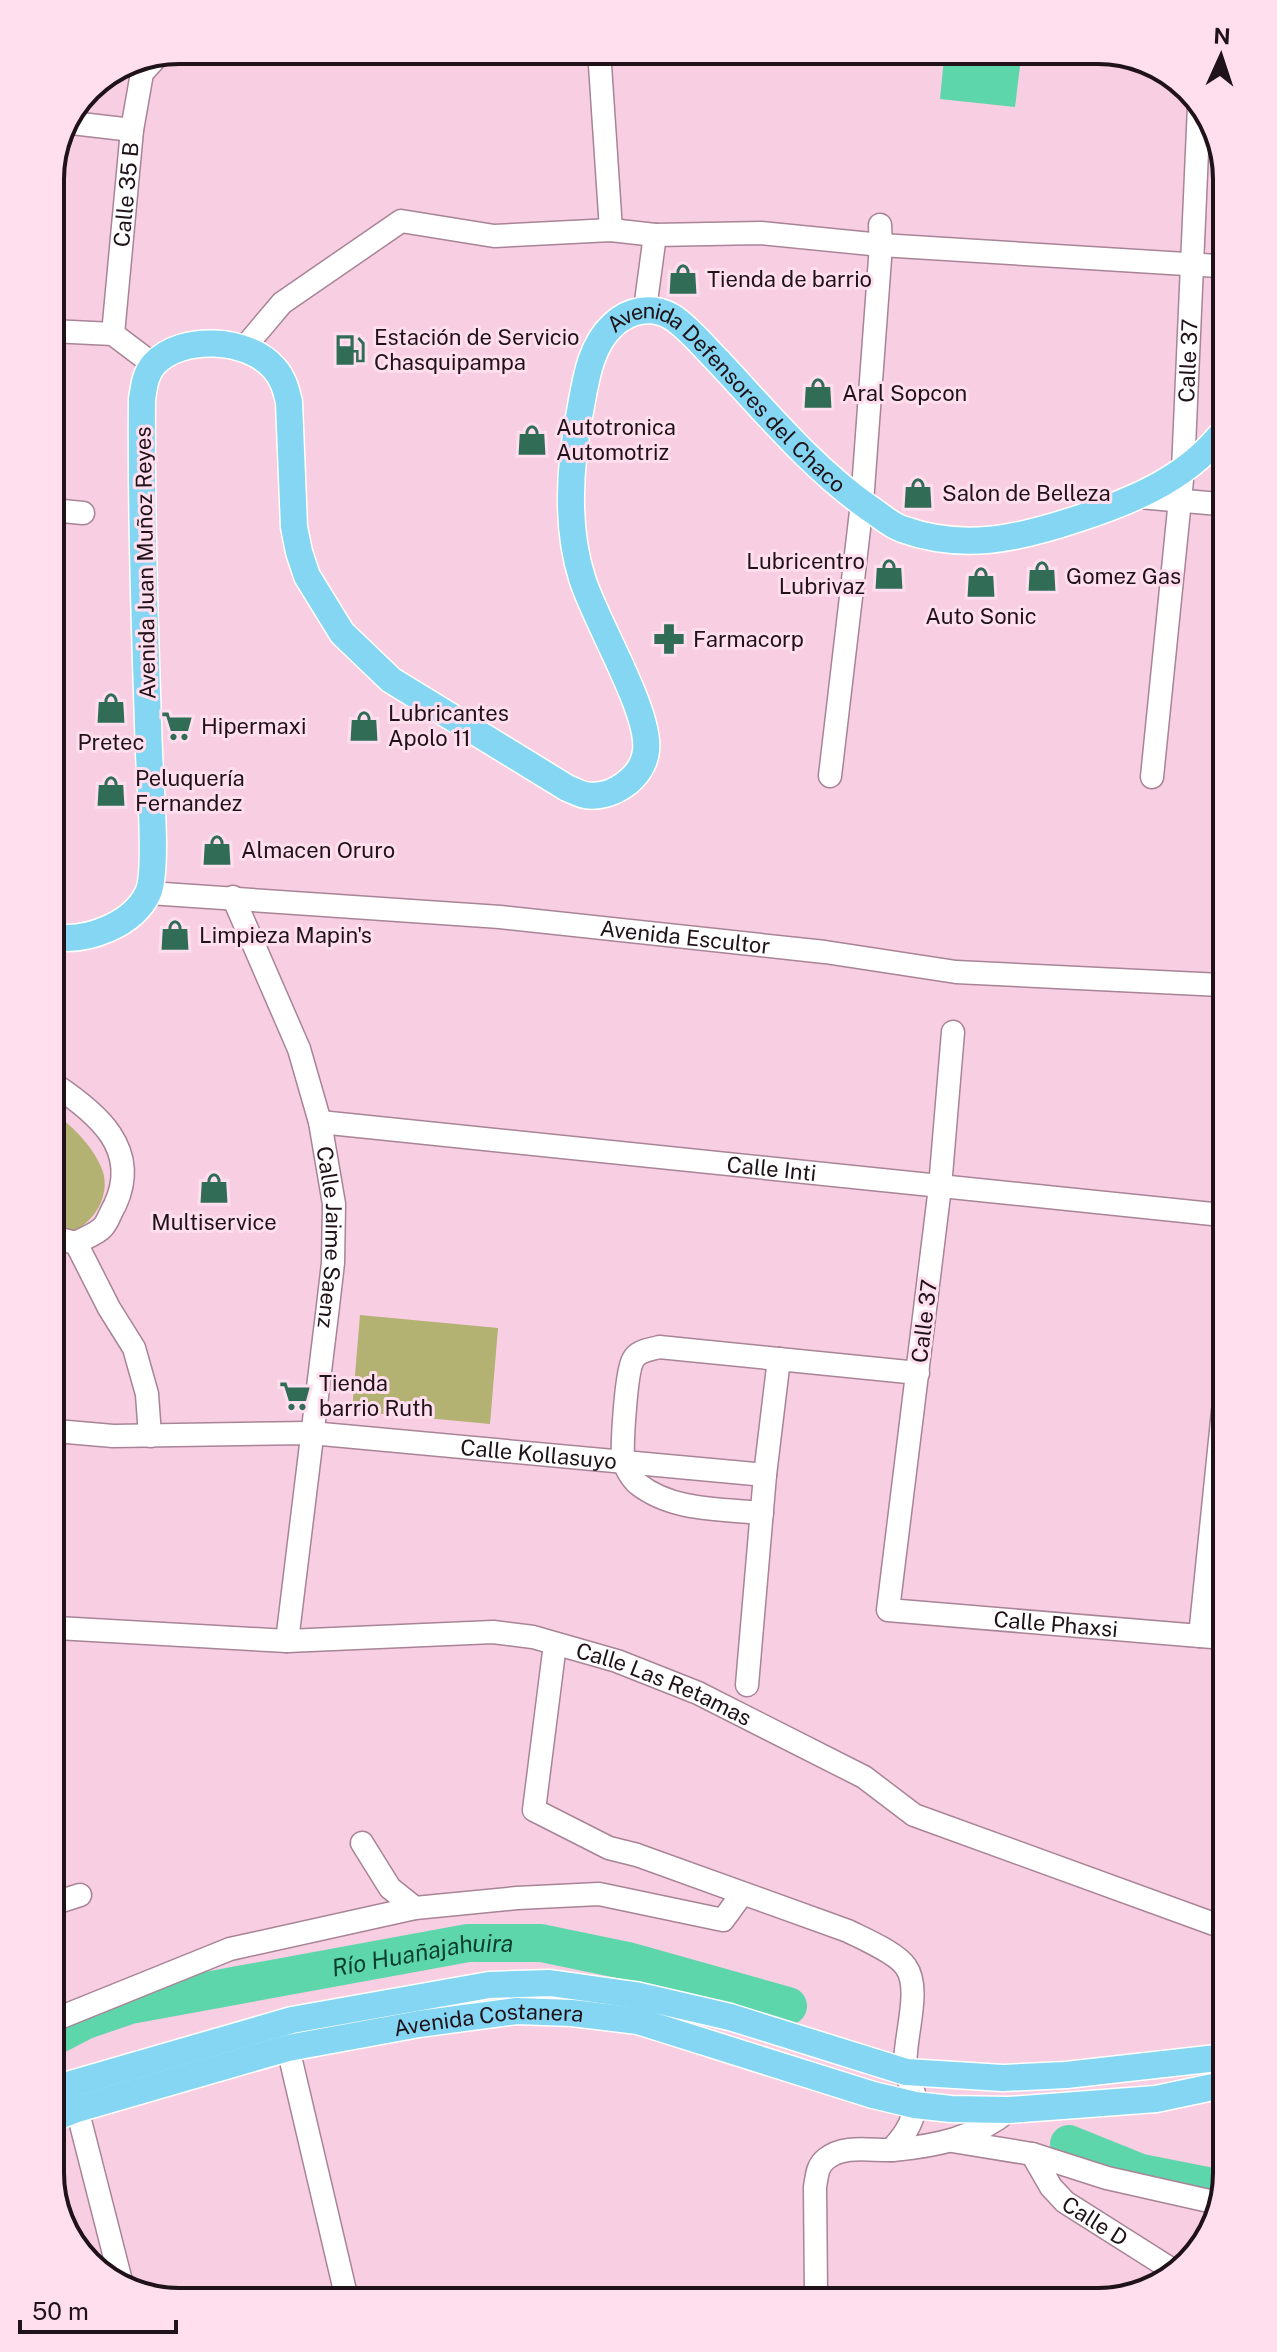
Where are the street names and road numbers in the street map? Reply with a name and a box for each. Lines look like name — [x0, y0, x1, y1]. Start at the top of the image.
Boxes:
street label: Calle 35 B — [108, 141, 144, 248]
street label: Avenida Defensores del Chaco — [601, 297, 851, 498]
street label: Calle 37 — [1173, 318, 1203, 403]
street label: Avenida Juan Muñoz Reyes — [130, 426, 160, 700]
street label: Avenida Escultor — [599, 915, 772, 959]
street label: Calle Jaime Saenz — [311, 1144, 347, 1330]
street label: Calle Inti — [726, 1151, 818, 1186]
street label: Calle 37 — [906, 1278, 942, 1364]
street label: Calle Kollasuyo — [459, 1434, 618, 1474]
street label: Calle Phaxsi — [993, 1606, 1119, 1642]
street label: Calle Las Retamas — [573, 1637, 756, 1731]
street label: Avenida Costanera — [391, 1998, 585, 2041]
street label: Calle D — [1057, 2191, 1133, 2251]

